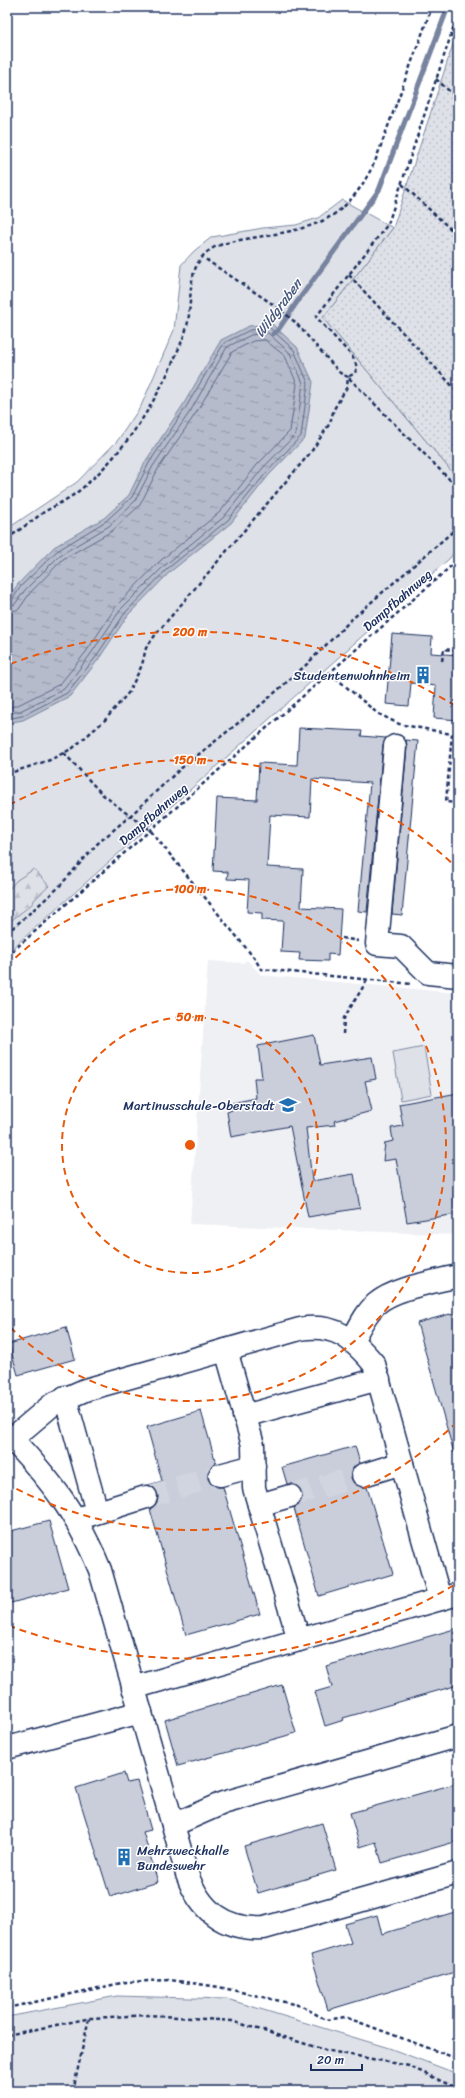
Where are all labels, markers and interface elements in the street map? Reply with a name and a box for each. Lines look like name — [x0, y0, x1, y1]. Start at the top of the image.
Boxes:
water label: Wildgraben — [248, 273, 310, 343]
street label: Dampfbahnweg — [357, 563, 438, 637]
text: 200 m — [172, 621, 208, 643]
place label: Studentenwohnheim — [293, 664, 410, 687]
building icon: Studentenwohnheim — [413, 665, 433, 685]
text: 150 m — [174, 749, 207, 771]
street label: Dampfbahnweg — [113, 777, 194, 851]
text: 100 m — [174, 878, 207, 900]
text: 50 m — [176, 1006, 204, 1028]
place label: Martinusschule-Oberstadt — [123, 1094, 275, 1117]
school or university icon: Martinusschule-Oberstadt — [278, 1095, 298, 1115]
centre of rings — [183, 1138, 197, 1152]
place label: Mehrzweckhalle Bundeswehr — [137, 1839, 229, 1877]
building icon: Mehrzweckhalle Bundeswehr — [114, 1847, 134, 1867]
scale bar — [311, 2046, 362, 2072]
text: 20 m — [317, 2049, 344, 2071]

